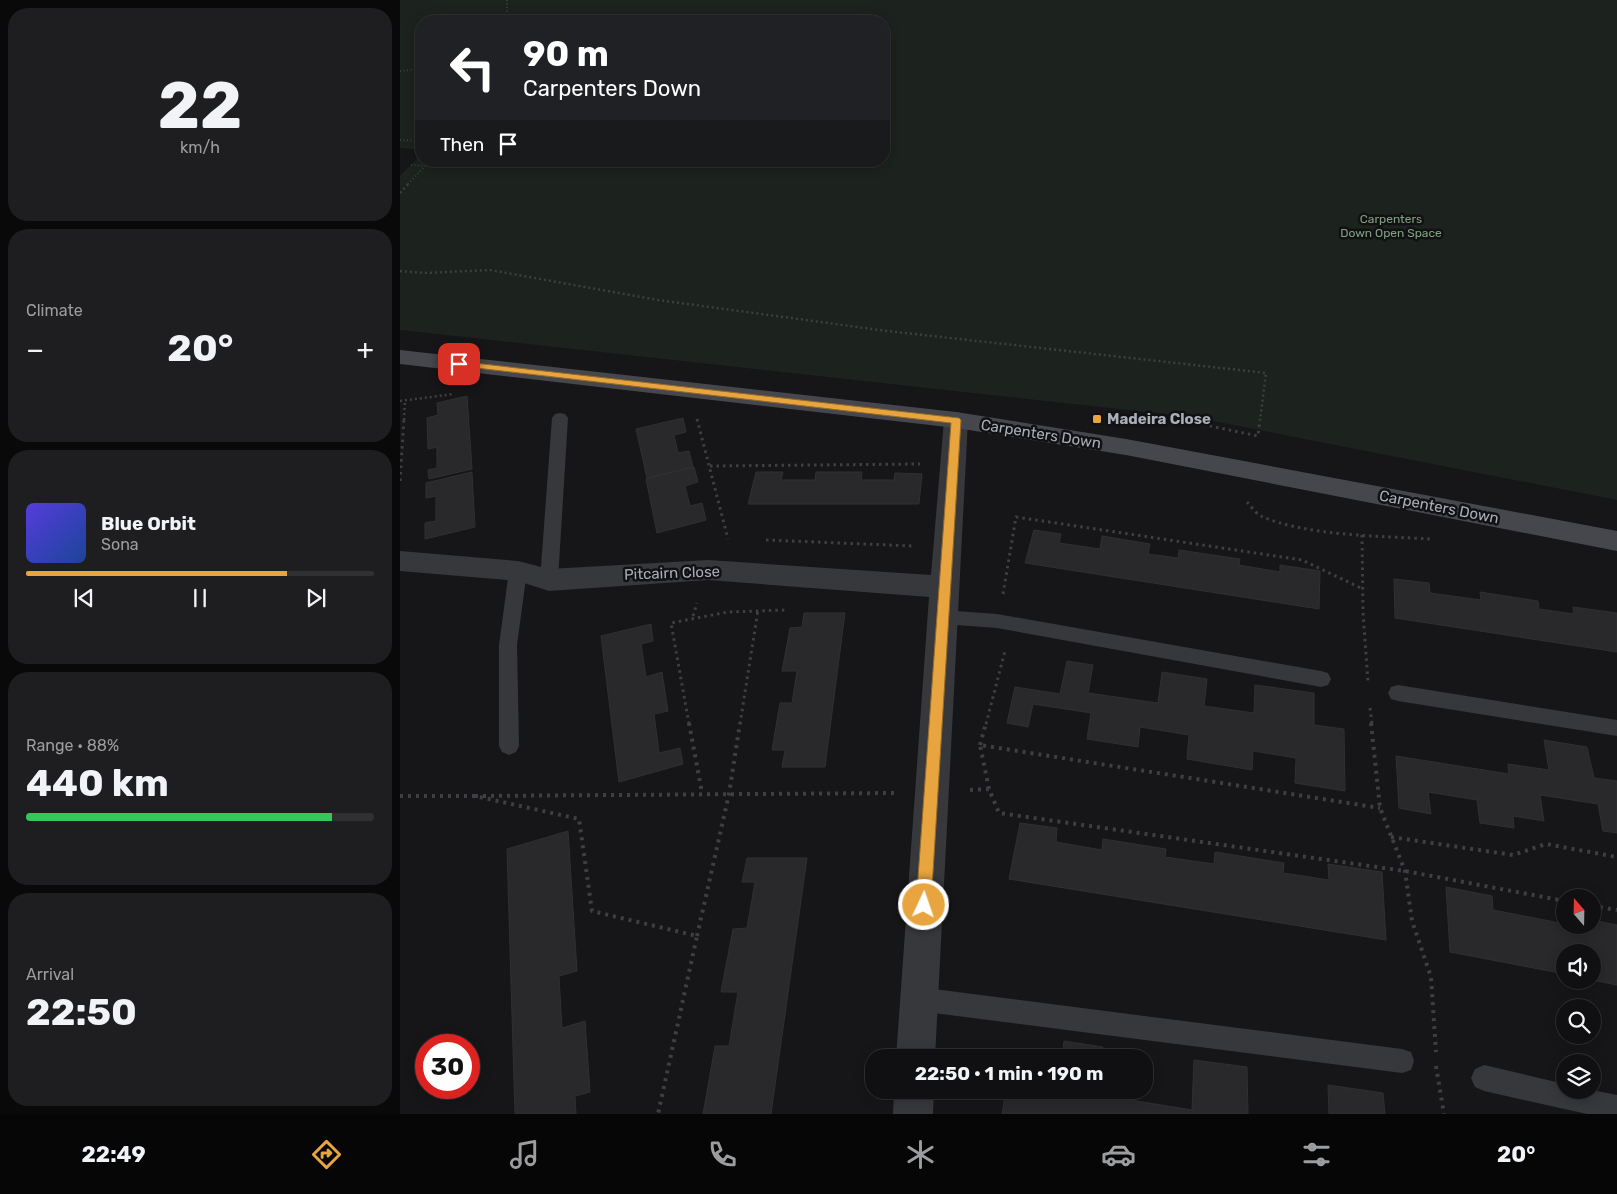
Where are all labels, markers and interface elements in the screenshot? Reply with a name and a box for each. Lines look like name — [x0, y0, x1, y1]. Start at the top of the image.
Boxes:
text: 90 m — [523, 33, 609, 75]
icon: left — [440, 35, 505, 100]
text: 22 — [158, 67, 242, 144]
text: Carpenters Down — [523, 75, 701, 102]
icon: arrive — [494, 130, 522, 158]
text: Then — [440, 133, 484, 156]
text: km/h — [180, 138, 220, 157]
park label: Carpenters Down Open Space — [1340, 212, 1442, 240]
text: Climate — [26, 301, 83, 320]
text: 20° — [167, 325, 233, 371]
text: − — [26, 333, 44, 366]
text: + — [357, 333, 374, 366]
pin — [438, 343, 480, 385]
icon: arrive — [445, 350, 473, 378]
place label: Madeira Close — [1107, 410, 1211, 428]
marker: Madeira Close — [1091, 413, 1103, 425]
street label: Carpenters Down — [980, 416, 1102, 452]
street label: Carpenters Down — [1378, 487, 1500, 527]
text: Blue Orbit — [101, 512, 196, 535]
text: Sona — [101, 535, 139, 554]
street label: Pitcairn Close — [624, 562, 720, 584]
icon: previous — [70, 584, 98, 612]
icon: pause — [186, 584, 214, 612]
icon: next — [302, 584, 330, 612]
text: Range · 88% — [26, 736, 119, 755]
text: 440 km — [26, 760, 169, 806]
position arrow — [897, 878, 949, 930]
north arrow — [1556, 889, 1601, 934]
map controls — [1556, 889, 1601, 1099]
button: sound — [1556, 944, 1601, 989]
text: Arrival — [26, 965, 74, 984]
text: 22:50 — [26, 989, 137, 1035]
button: search — [1556, 999, 1601, 1044]
speed limit sign: 30 — [415, 1034, 480, 1099]
button: layers — [1556, 1054, 1601, 1099]
text: 22:50 · 1 min · 190 m — [915, 1062, 1103, 1085]
icon: directions — [309, 1137, 344, 1172]
icon: music — [507, 1137, 542, 1172]
icon: phone — [705, 1137, 740, 1172]
icon: climate — [903, 1137, 938, 1172]
icon: car — [1101, 1137, 1136, 1172]
icon: filters — [1299, 1137, 1334, 1172]
text: 22:49 — [82, 1141, 146, 1168]
text: 20° — [1497, 1141, 1535, 1168]

